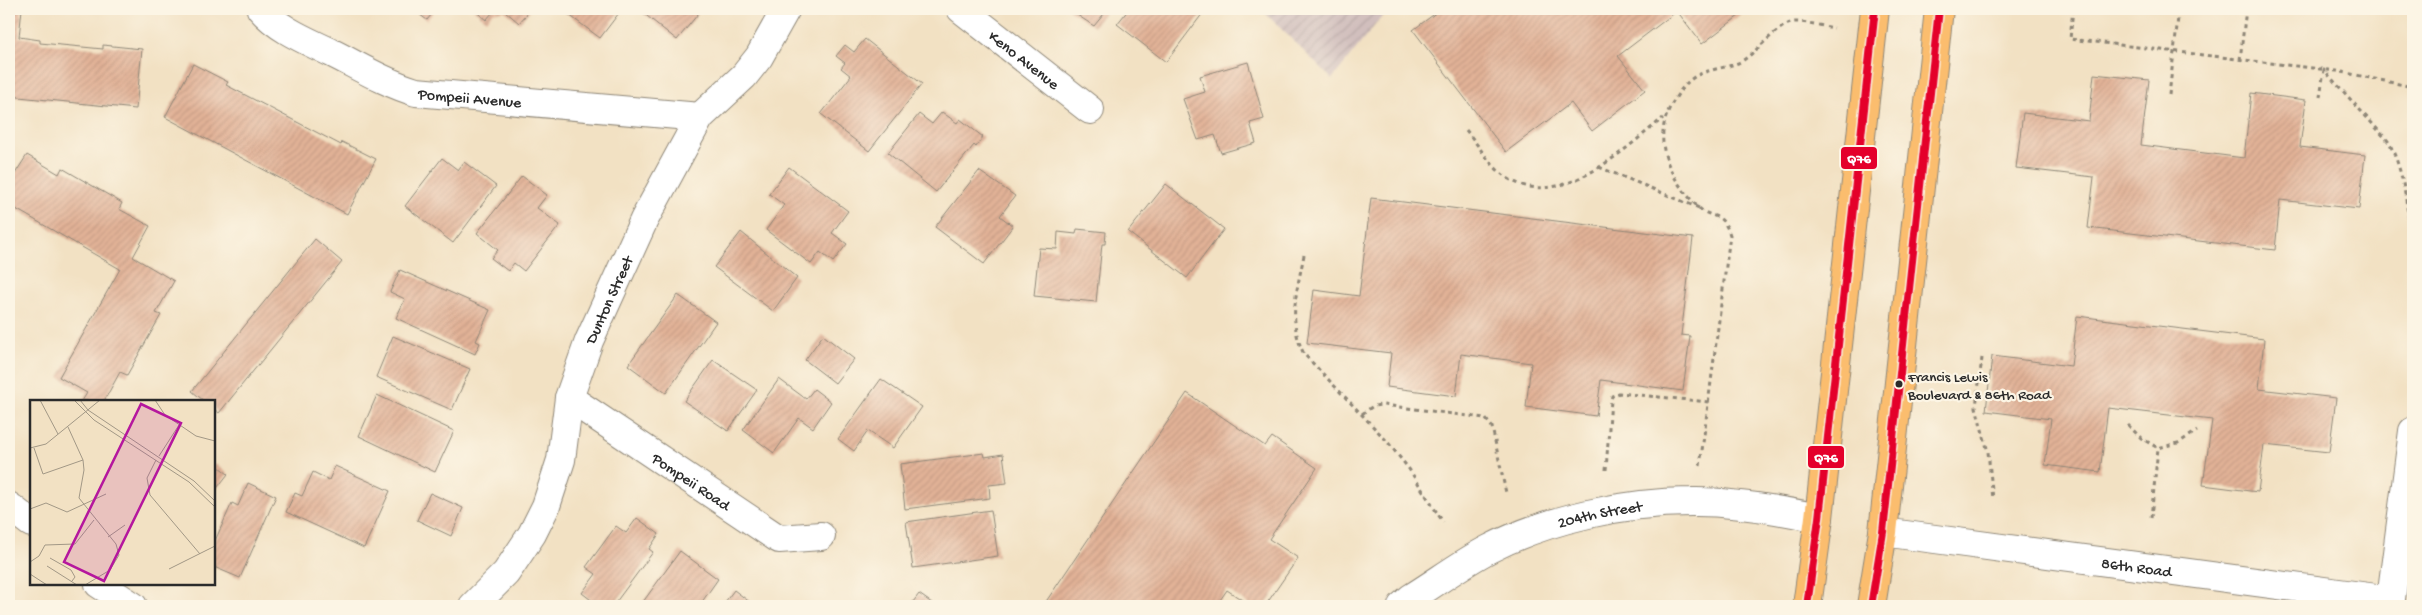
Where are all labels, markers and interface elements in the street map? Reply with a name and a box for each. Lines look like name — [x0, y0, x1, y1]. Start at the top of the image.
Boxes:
street label: Keno Avenue — [983, 28, 1062, 96]
street label: Pompeii Avenue — [416, 86, 523, 114]
line badge: Q76 — [1840, 146, 1878, 170]
text: Q76 — [1847, 152, 1872, 169]
street label: Dunton Street — [583, 252, 640, 349]
place label: Francis Lewis Boulevard & 86th Road — [1907, 369, 2052, 405]
marker: Francis Lewis Boulevard & 86th Road — [1894, 379, 1904, 389]
inset map — [30, 400, 215, 585]
line badge: Q76 — [1807, 445, 1845, 469]
street label: Pompeii Road — [646, 450, 734, 517]
text: Q76 — [1814, 451, 1839, 468]
street label: 204th Street — [1556, 499, 1645, 534]
street label: 86th Road — [2100, 555, 2174, 584]

